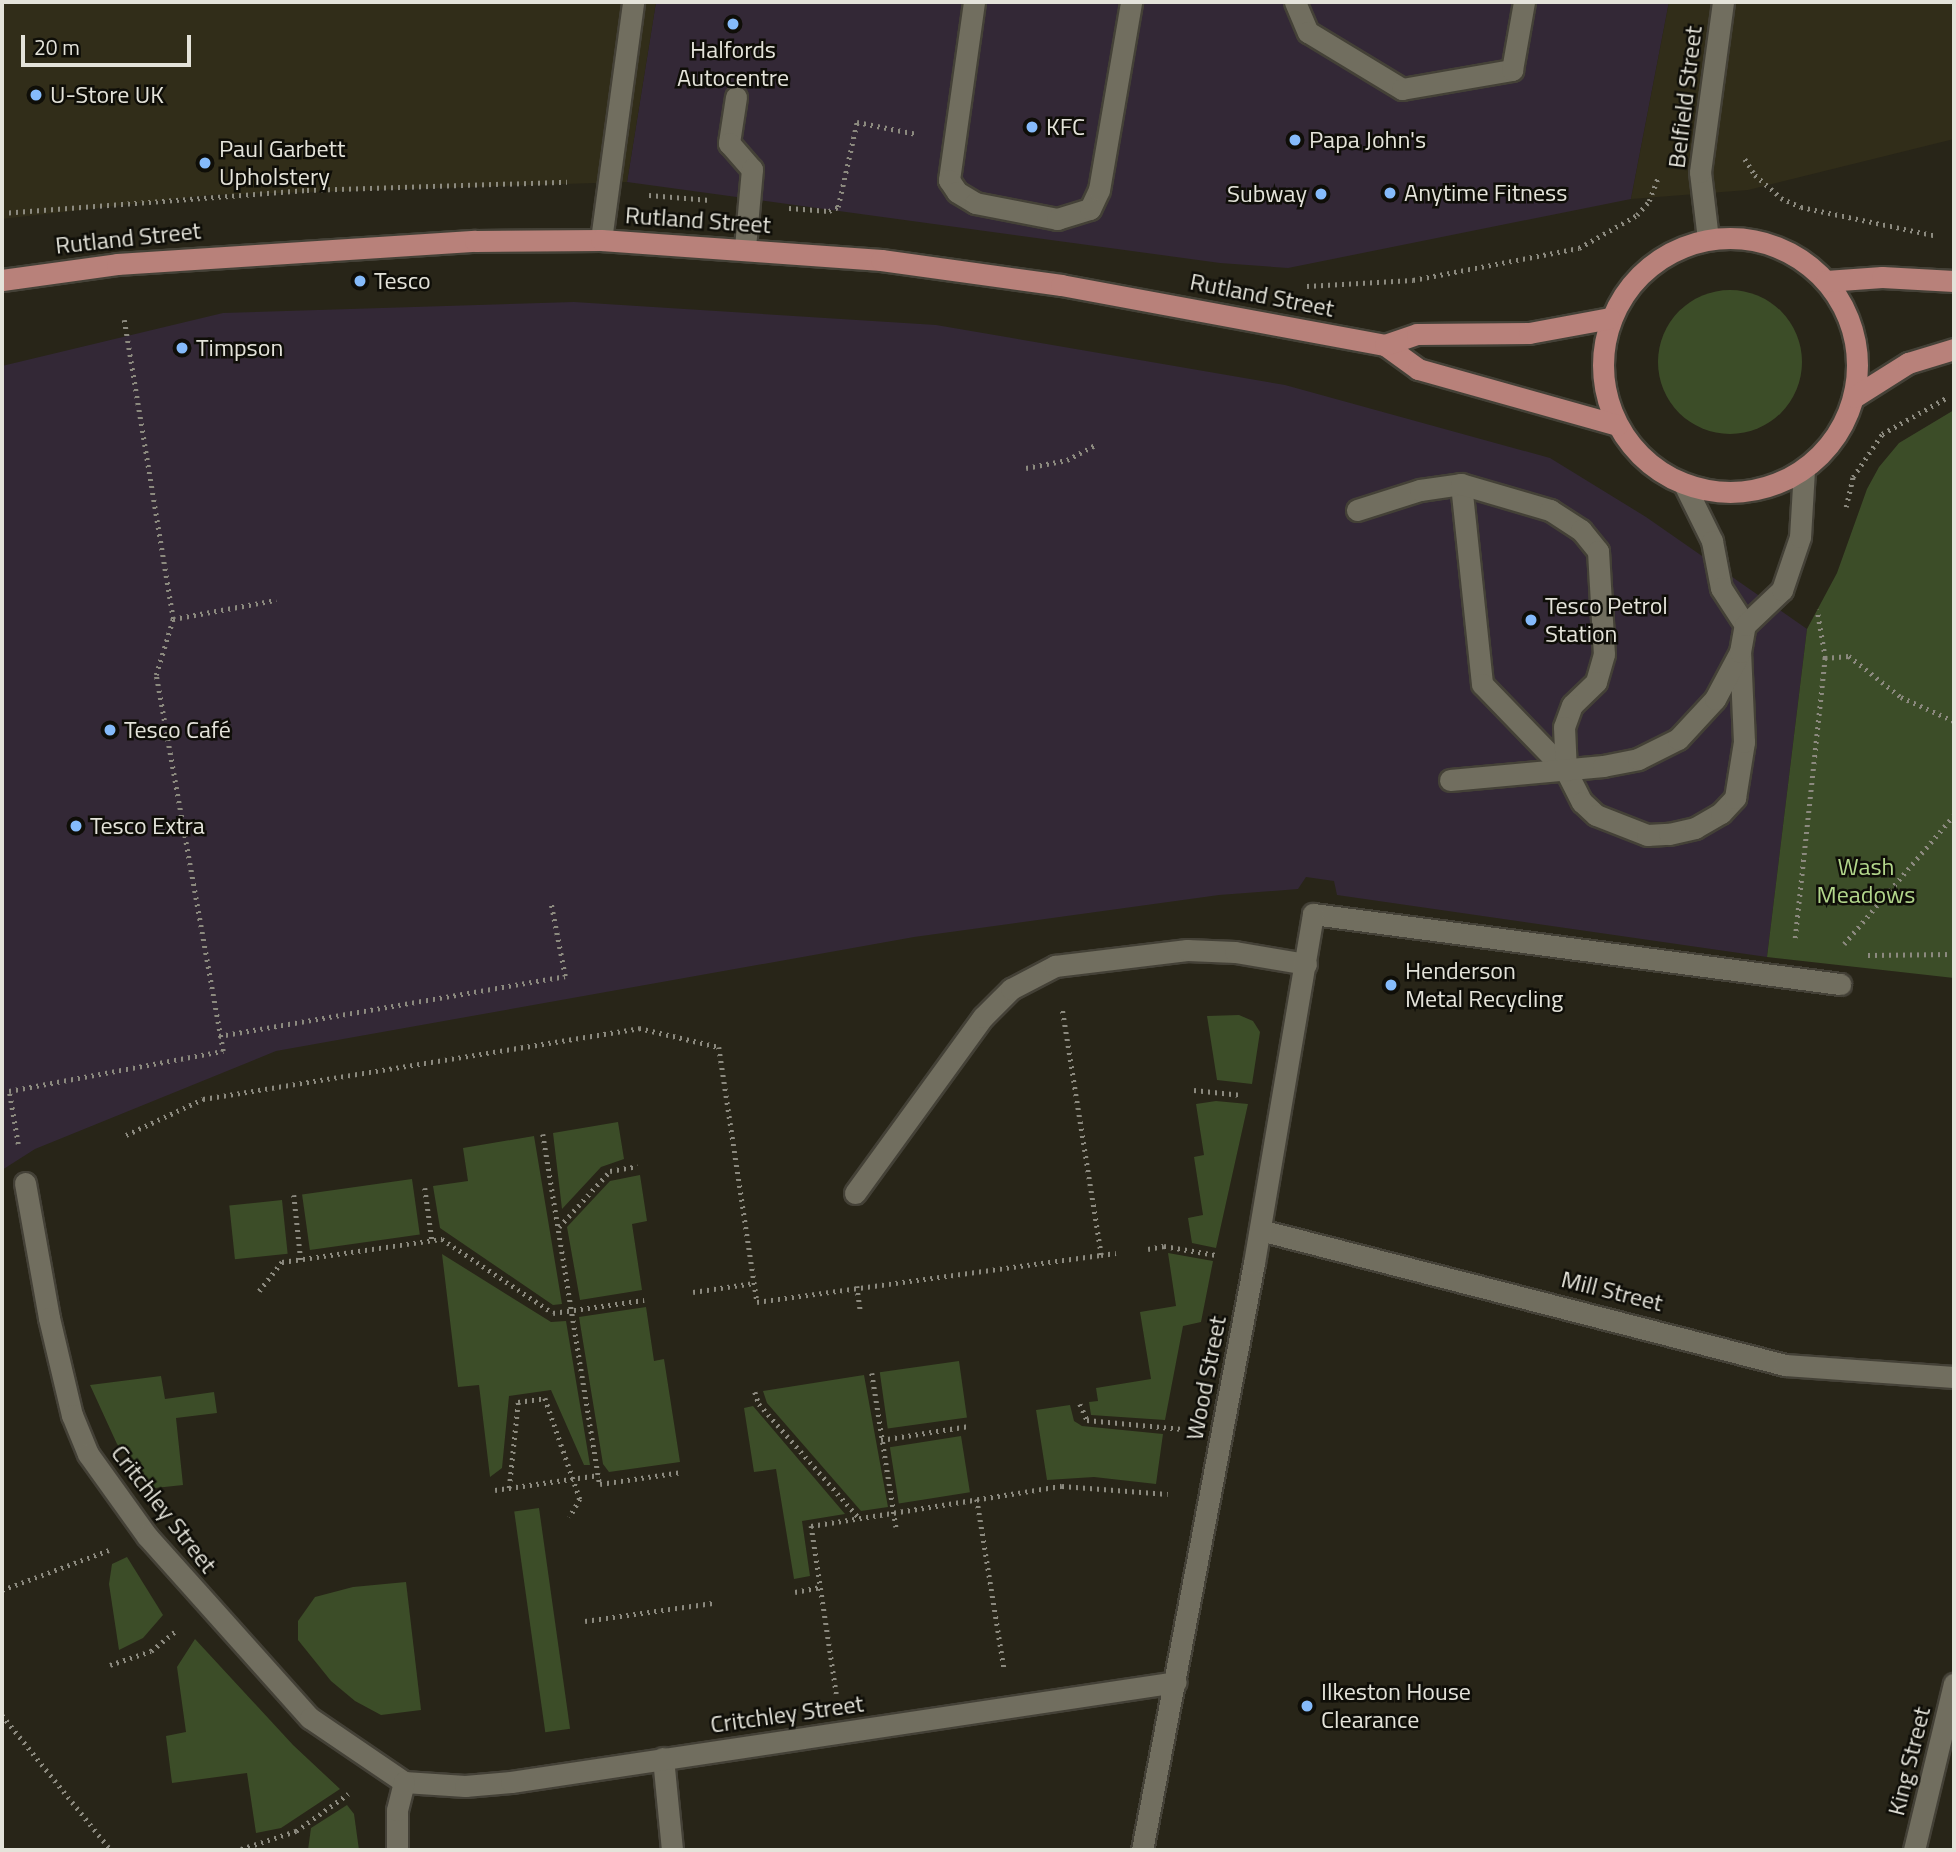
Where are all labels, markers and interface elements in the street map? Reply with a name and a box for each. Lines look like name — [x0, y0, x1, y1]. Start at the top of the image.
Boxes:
marker: Halfords Autocentre — [725, 16, 741, 32]
scale bar — [24, 21, 194, 65]
street label: Belfield Street — [1662, 24, 1708, 170]
text: 20 m — [34, 31, 80, 63]
place label: Halfords Autocentre — [677, 36, 789, 92]
place label: U-Store UK — [50, 81, 164, 109]
marker: U-Store UK — [28, 87, 44, 103]
place label: KFC — [1046, 113, 1085, 141]
marker: KFC — [1024, 119, 1040, 135]
place label: Papa John's — [1309, 126, 1426, 154]
marker: Papa John's — [1287, 132, 1303, 148]
place label: Paul Garbett Upholstery — [219, 135, 345, 191]
marker: Paul Garbett Upholstery — [197, 155, 213, 171]
place label: Anytime Fitness — [1404, 179, 1567, 207]
place label: Subway — [1227, 180, 1307, 208]
marker: Anytime Fitness — [1382, 185, 1398, 201]
marker: Subway — [1313, 186, 1329, 202]
street label: Rutland Street — [624, 201, 772, 239]
street label: Rutland Street — [54, 216, 202, 260]
place label: Tesco — [374, 267, 431, 295]
street label: Rutland Street — [1188, 267, 1336, 323]
marker: Tesco — [352, 273, 368, 289]
place label: Timpson — [196, 334, 283, 362]
marker: Timpson — [174, 340, 190, 356]
place label: Tesco Petrol Station — [1545, 592, 1668, 648]
marker: Tesco Petrol Station — [1523, 612, 1539, 628]
place label: Tesco Café — [124, 716, 231, 744]
marker: Tesco Café — [102, 722, 118, 738]
place label: Tesco Extra — [90, 812, 205, 840]
marker: Tesco Extra — [68, 818, 84, 834]
park label: Wash Meadows — [1817, 853, 1915, 909]
place label: Henderson Metal Recycling — [1405, 957, 1563, 1013]
marker: Henderson Metal Recycling — [1383, 977, 1399, 993]
street label: Mill Street — [1558, 1264, 1666, 1318]
street label: Wood Street — [1180, 1313, 1232, 1443]
street label: Critchley Street — [105, 1439, 223, 1579]
place label: Ilkeston House Clearance — [1321, 1678, 1471, 1734]
street label: Critchley Street — [709, 1689, 865, 1739]
marker: Ilkeston House Clearance — [1299, 1698, 1315, 1714]
street label: King Street — [1882, 1704, 1936, 1818]

